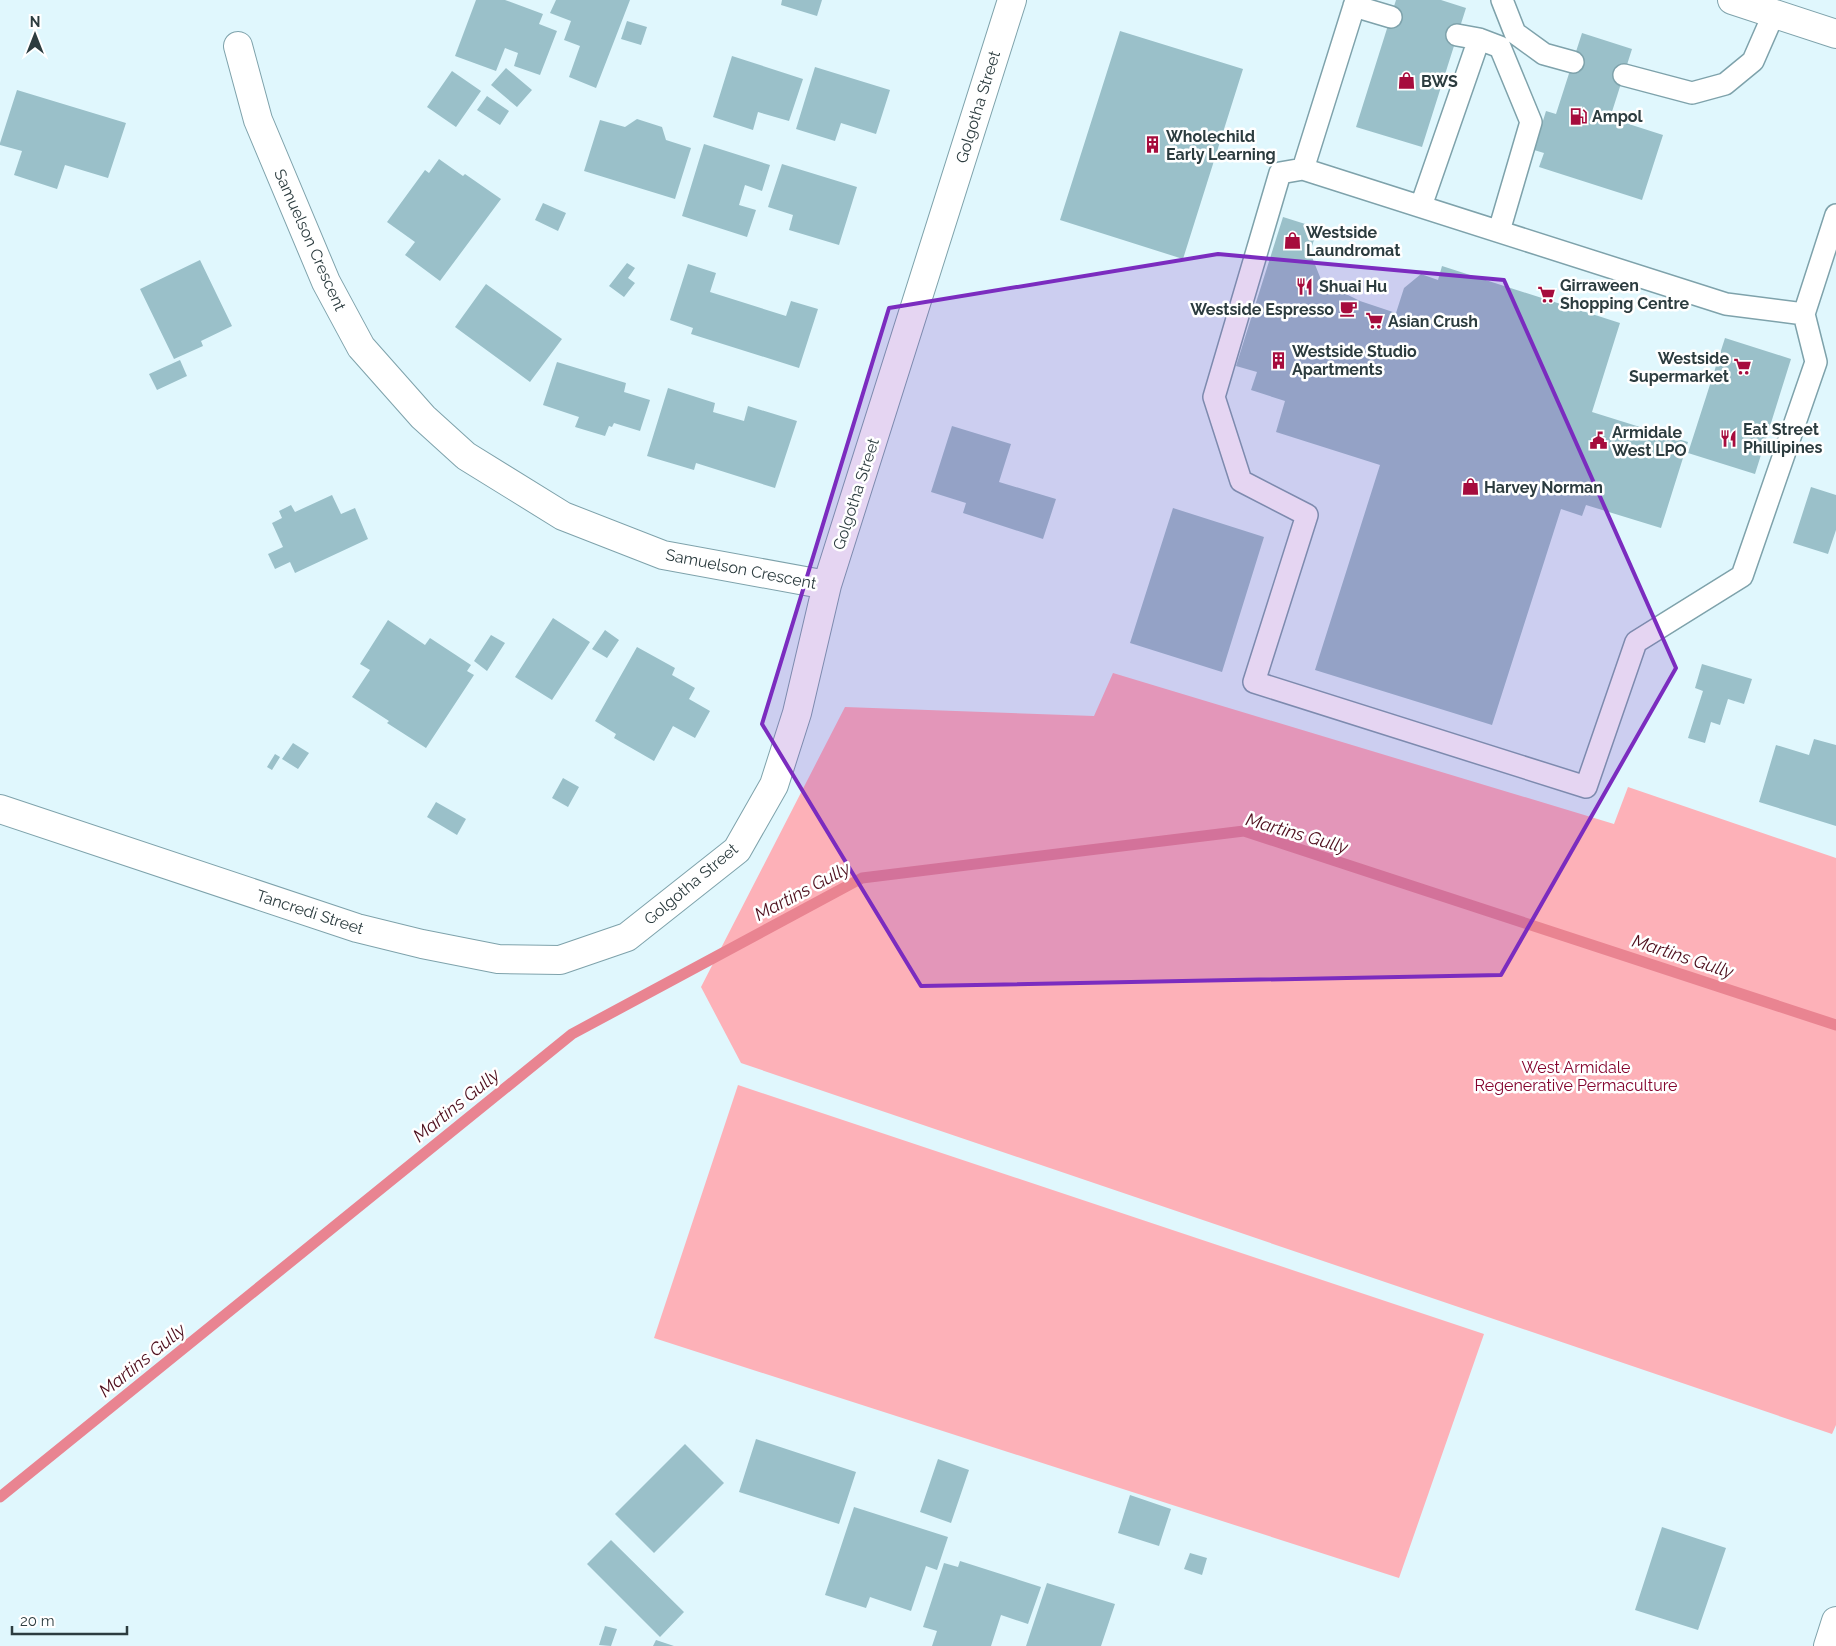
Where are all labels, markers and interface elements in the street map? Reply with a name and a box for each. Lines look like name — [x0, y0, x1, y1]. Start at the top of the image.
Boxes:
north arrow — [10, 10, 60, 60]
text: N — [30, 14, 40, 30]
street label: Golgotha Street — [952, 48, 1004, 165]
shop icon: BWS — [1397, 71, 1417, 91]
place label: BWS — [1421, 72, 1458, 91]
fuel station icon: Ampol — [1568, 106, 1588, 126]
place label: Ampol — [1592, 107, 1643, 126]
place label: Wholechild Early Learning — [1166, 127, 1276, 164]
building icon: Wholechild Early Learning — [1142, 135, 1162, 155]
street label: Samuelson Crescent — [270, 166, 350, 314]
place label: Westside Laundromat — [1306, 223, 1400, 260]
shop icon: Westside Laundromat — [1282, 231, 1302, 251]
restaurant icon: Shuai Hu — [1295, 276, 1315, 296]
place label: Girraween Shopping Centre — [1560, 276, 1690, 313]
place label: Shuai Hu — [1319, 277, 1387, 296]
supermarket icon: Girraween Shopping Centre — [1536, 284, 1556, 304]
cafe icon: Westside Espresso — [1338, 299, 1358, 319]
place label: Westside Espresso — [1190, 300, 1334, 319]
supermarket icon: Asian Crush — [1364, 311, 1384, 331]
place label: Asian Crush — [1388, 312, 1478, 331]
place label: Westside Studio Apartments — [1292, 342, 1417, 379]
place label: Westside Supermarket — [1629, 349, 1729, 386]
building icon: Westside Studio Apartments — [1268, 350, 1288, 370]
supermarket icon: Westside Supermarket — [1733, 357, 1753, 377]
place label: Eat Street Phillipines — [1743, 420, 1822, 457]
place label: Armidale West LPO — [1612, 423, 1687, 460]
restaurant icon: Eat Street Phillipines — [1719, 428, 1739, 448]
public building icon: Armidale West LPO — [1588, 431, 1608, 451]
street label: Golgotha Street — [829, 435, 883, 552]
shop icon: Harvey Norman — [1460, 477, 1480, 497]
place label: Harvey Norman — [1484, 478, 1603, 497]
street label: Samuelson Crescent — [664, 545, 819, 593]
water label: Martins Gully — [1244, 808, 1352, 858]
street label: Golgotha Street — [640, 839, 742, 929]
water label: Martins Gully — [751, 857, 854, 925]
street label: Tancredi Street — [254, 886, 367, 938]
water label: Martins Gully — [1630, 930, 1737, 983]
park label: West Armidale Regenerative Permaculture — [1475, 1058, 1677, 1095]
water label: Martins Gully — [409, 1063, 504, 1146]
water label: Martins Gully — [95, 1318, 190, 1401]
scale bar — [12, 1604, 128, 1636]
text: 20 m — [20, 1612, 55, 1630]

